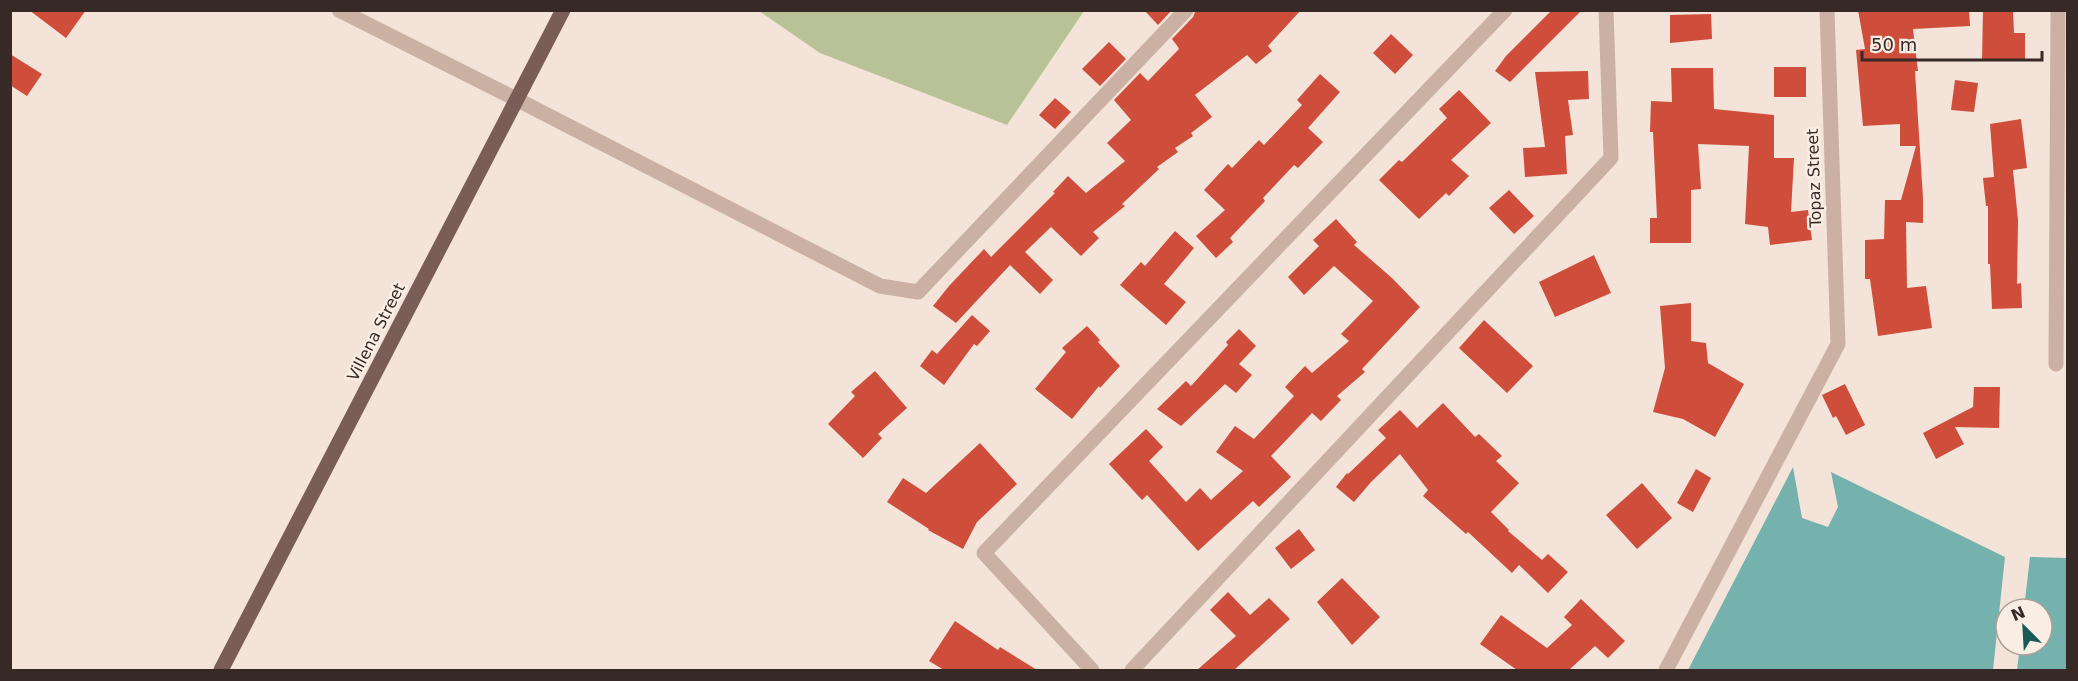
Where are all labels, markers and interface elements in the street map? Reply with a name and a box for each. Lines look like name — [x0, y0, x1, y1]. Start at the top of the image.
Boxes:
scale bar — [1862, 24, 2042, 62]
text: 50 m — [1871, 34, 1917, 55]
street label: Topaz Street — [1803, 128, 1825, 229]
street label: Villena Street — [343, 280, 409, 384]
north arrow — [1994, 597, 2054, 657]
text: N — [2008, 602, 2028, 625]

